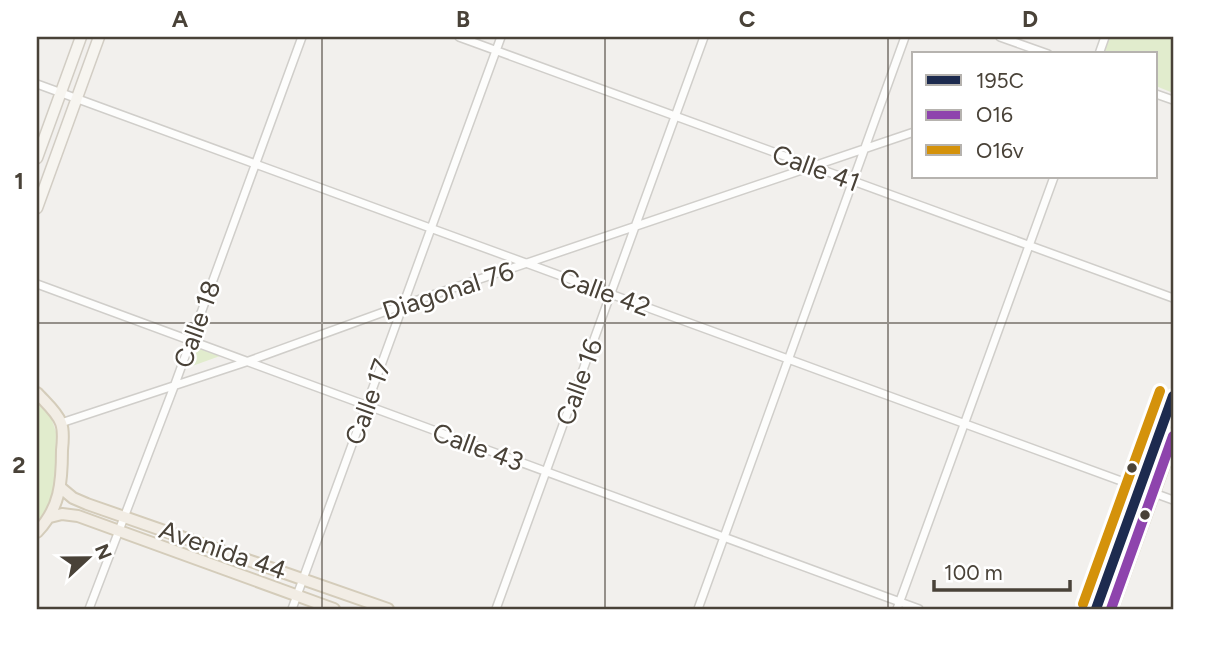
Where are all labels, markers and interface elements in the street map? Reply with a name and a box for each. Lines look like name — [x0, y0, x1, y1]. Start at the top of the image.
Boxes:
text: A — [172, 5, 189, 33]
text: B — [456, 5, 470, 33]
text: C — [739, 5, 756, 33]
text: D — [1022, 5, 1038, 33]
legend — [912, 52, 1158, 178]
text: 195C — [976, 68, 1024, 93]
text: O16 — [976, 102, 1013, 127]
street label: Calle 41 — [768, 137, 864, 199]
text: O16v — [976, 138, 1024, 163]
text: 1 — [14, 167, 24, 195]
street label: Diagonal 76 — [378, 255, 518, 327]
street label: Calle 42 — [555, 261, 655, 323]
street label: Calle 18 — [166, 276, 228, 372]
street label: Calle 16 — [549, 334, 609, 430]
street label: Calle 17 — [338, 355, 398, 449]
street label: Calle 43 — [428, 416, 528, 478]
text: 2 — [12, 451, 26, 479]
unlabelled marker — [1125, 461, 1139, 475]
unlabelled marker — [1138, 508, 1152, 522]
street label: Avenida 44 — [155, 513, 291, 587]
north arrow — [52, 524, 122, 594]
text: N — [90, 541, 117, 563]
scale bar — [934, 548, 1070, 592]
text: 100 m — [944, 560, 1003, 585]

